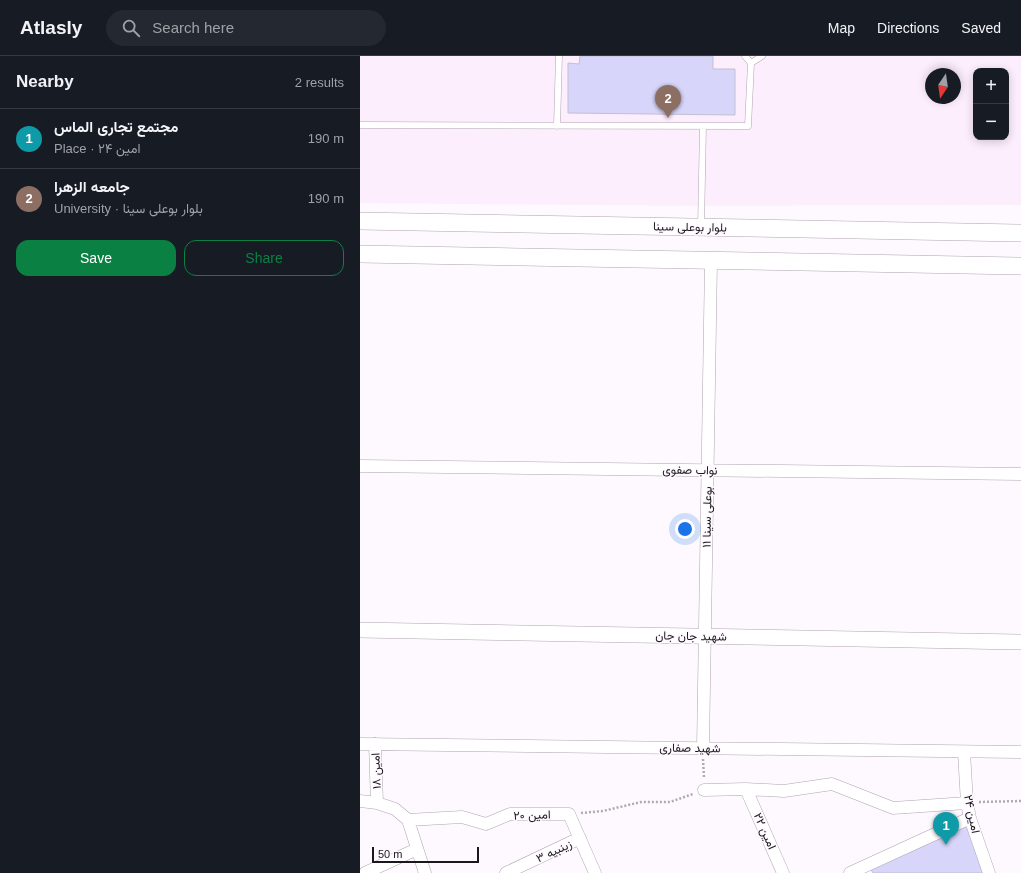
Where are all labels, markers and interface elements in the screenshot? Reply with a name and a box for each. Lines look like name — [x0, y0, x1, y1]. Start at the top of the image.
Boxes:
search box — [106, 10, 386, 46]
text: Atlasly — [20, 17, 82, 38]
icon: search — [120, 17, 142, 39]
text: Search here — [152, 19, 234, 36]
text: Map — [828, 20, 855, 36]
text: Directions — [877, 20, 939, 36]
text: Saved — [961, 20, 1001, 36]
north arrow — [925, 68, 961, 104]
map controls — [973, 68, 1009, 140]
button: + — [973, 68, 1009, 104]
text: Nearby — [16, 72, 74, 91]
text: 2 results — [295, 75, 344, 90]
pin: 2 — [655, 85, 681, 118]
button: − — [973, 104, 1009, 140]
text: مجتمع تجاری الماس — [54, 118, 178, 135]
text: 1 — [25, 131, 33, 146]
text: 190 m — [308, 131, 344, 146]
text: Place · امین ۲۴ — [54, 141, 140, 156]
text: جامعه الزهرا — [54, 178, 130, 195]
text: 2 — [25, 191, 33, 206]
text: 190 m — [308, 191, 344, 206]
text: University · بلوار بوعلی سینا — [54, 201, 203, 216]
street label: بلوار بوعلی سینا — [653, 219, 727, 236]
button: Save — [16, 240, 176, 276]
button: Share — [184, 240, 344, 276]
street label: نواب صفوی — [662, 463, 718, 478]
street label: بوعلی سینا ۱۱ — [699, 486, 716, 548]
your location — [675, 519, 695, 539]
street label: شهید جان جان — [655, 628, 727, 645]
street label: شهید صفاری — [659, 740, 721, 757]
street label: امین ۱۸ — [368, 752, 385, 789]
street label: امین ۲۴ — [960, 793, 983, 835]
street label: امین ۲۰ — [513, 807, 551, 824]
street label: امین ۲۲ — [750, 811, 779, 852]
pin: 1 — [933, 812, 959, 845]
street label: زینبیه ۳ — [534, 837, 575, 866]
scale bar — [372, 845, 479, 864]
text: 50 m — [378, 848, 402, 860]

